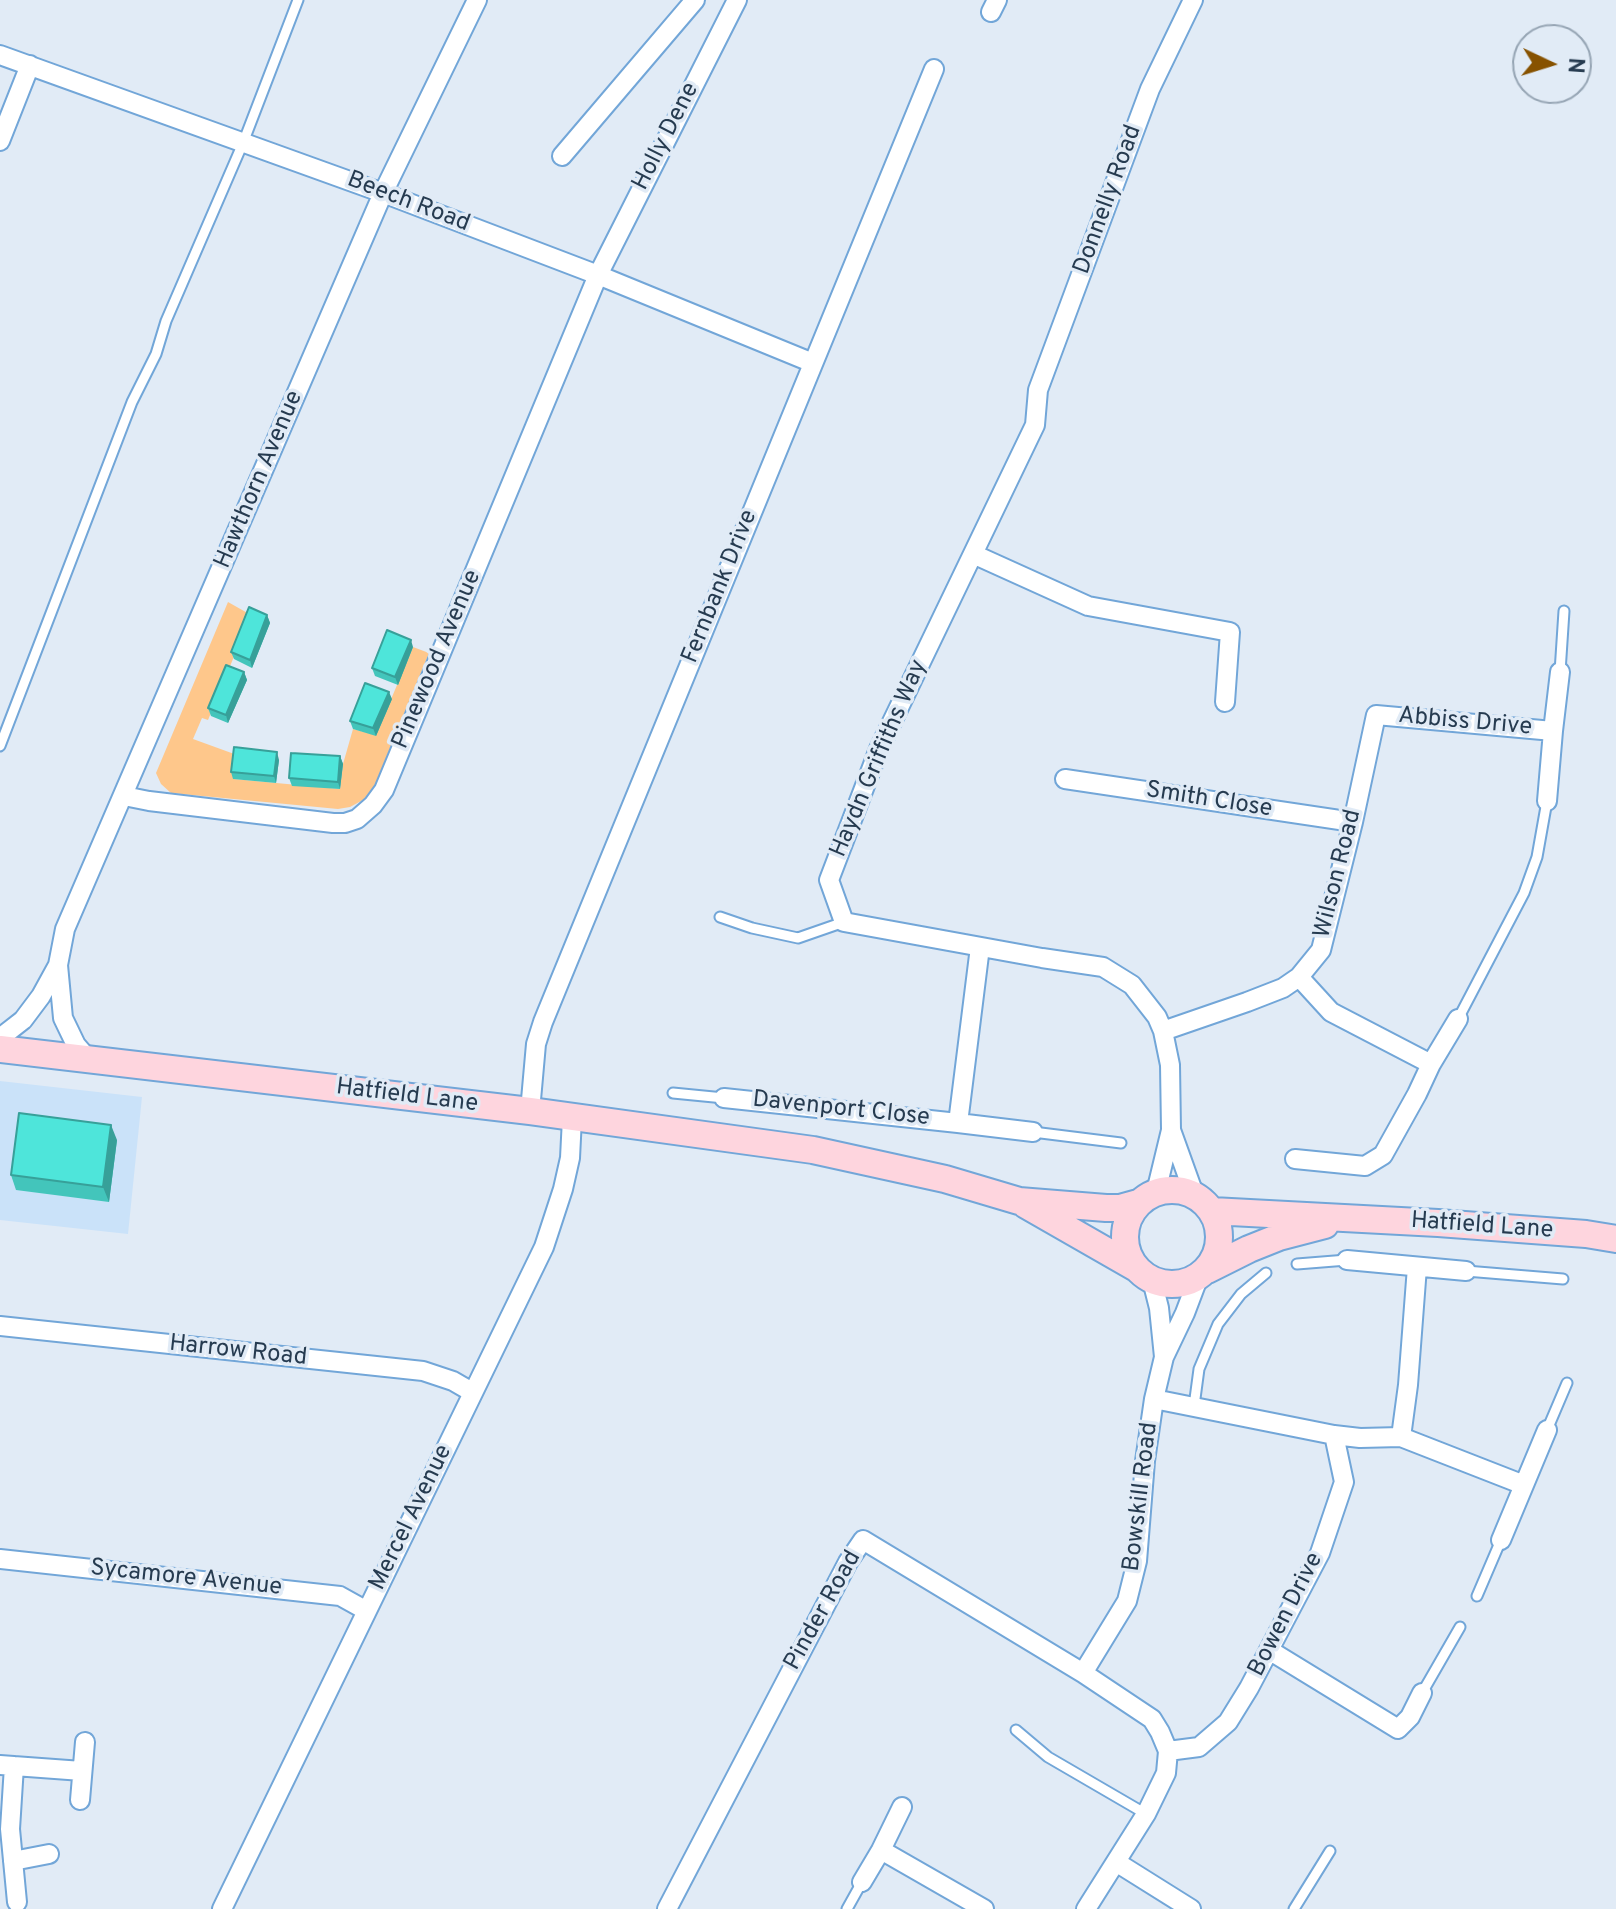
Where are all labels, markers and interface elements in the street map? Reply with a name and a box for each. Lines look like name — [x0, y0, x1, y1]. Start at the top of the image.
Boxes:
north arrow — [1512, 24, 1592, 104]
text: N — [1560, 57, 1588, 74]
street label: Holly Dene — [628, 78, 706, 196]
street label: Donnelly Road — [1069, 122, 1149, 278]
street label: Beech Road — [342, 166, 474, 240]
street label: Hawthorn Avenue — [210, 387, 310, 573]
street label: Fernbank Drive — [677, 506, 765, 668]
street label: Pinewood Avenue — [387, 566, 489, 754]
street label: Haydn Griffiths Way — [825, 656, 935, 862]
street label: Abbiss Drive — [1397, 703, 1533, 743]
street label: Smith Close — [1144, 777, 1274, 825]
street label: Wilson Road — [1309, 807, 1369, 941]
street label: Hatfield Lane — [334, 1074, 480, 1120]
street label: Davenport Close — [751, 1086, 931, 1134]
street label: Hatfield Lane — [1410, 1208, 1554, 1246]
street label: Harrow Road — [168, 1330, 308, 1374]
street label: Bowskill Road — [1119, 1421, 1165, 1573]
street label: Mercel Avenue — [364, 1440, 460, 1596]
street label: Pinder Road — [779, 1546, 869, 1676]
street label: Bowen Drive — [1243, 1548, 1331, 1682]
street label: Sycamore Avenue — [89, 1555, 283, 1603]

